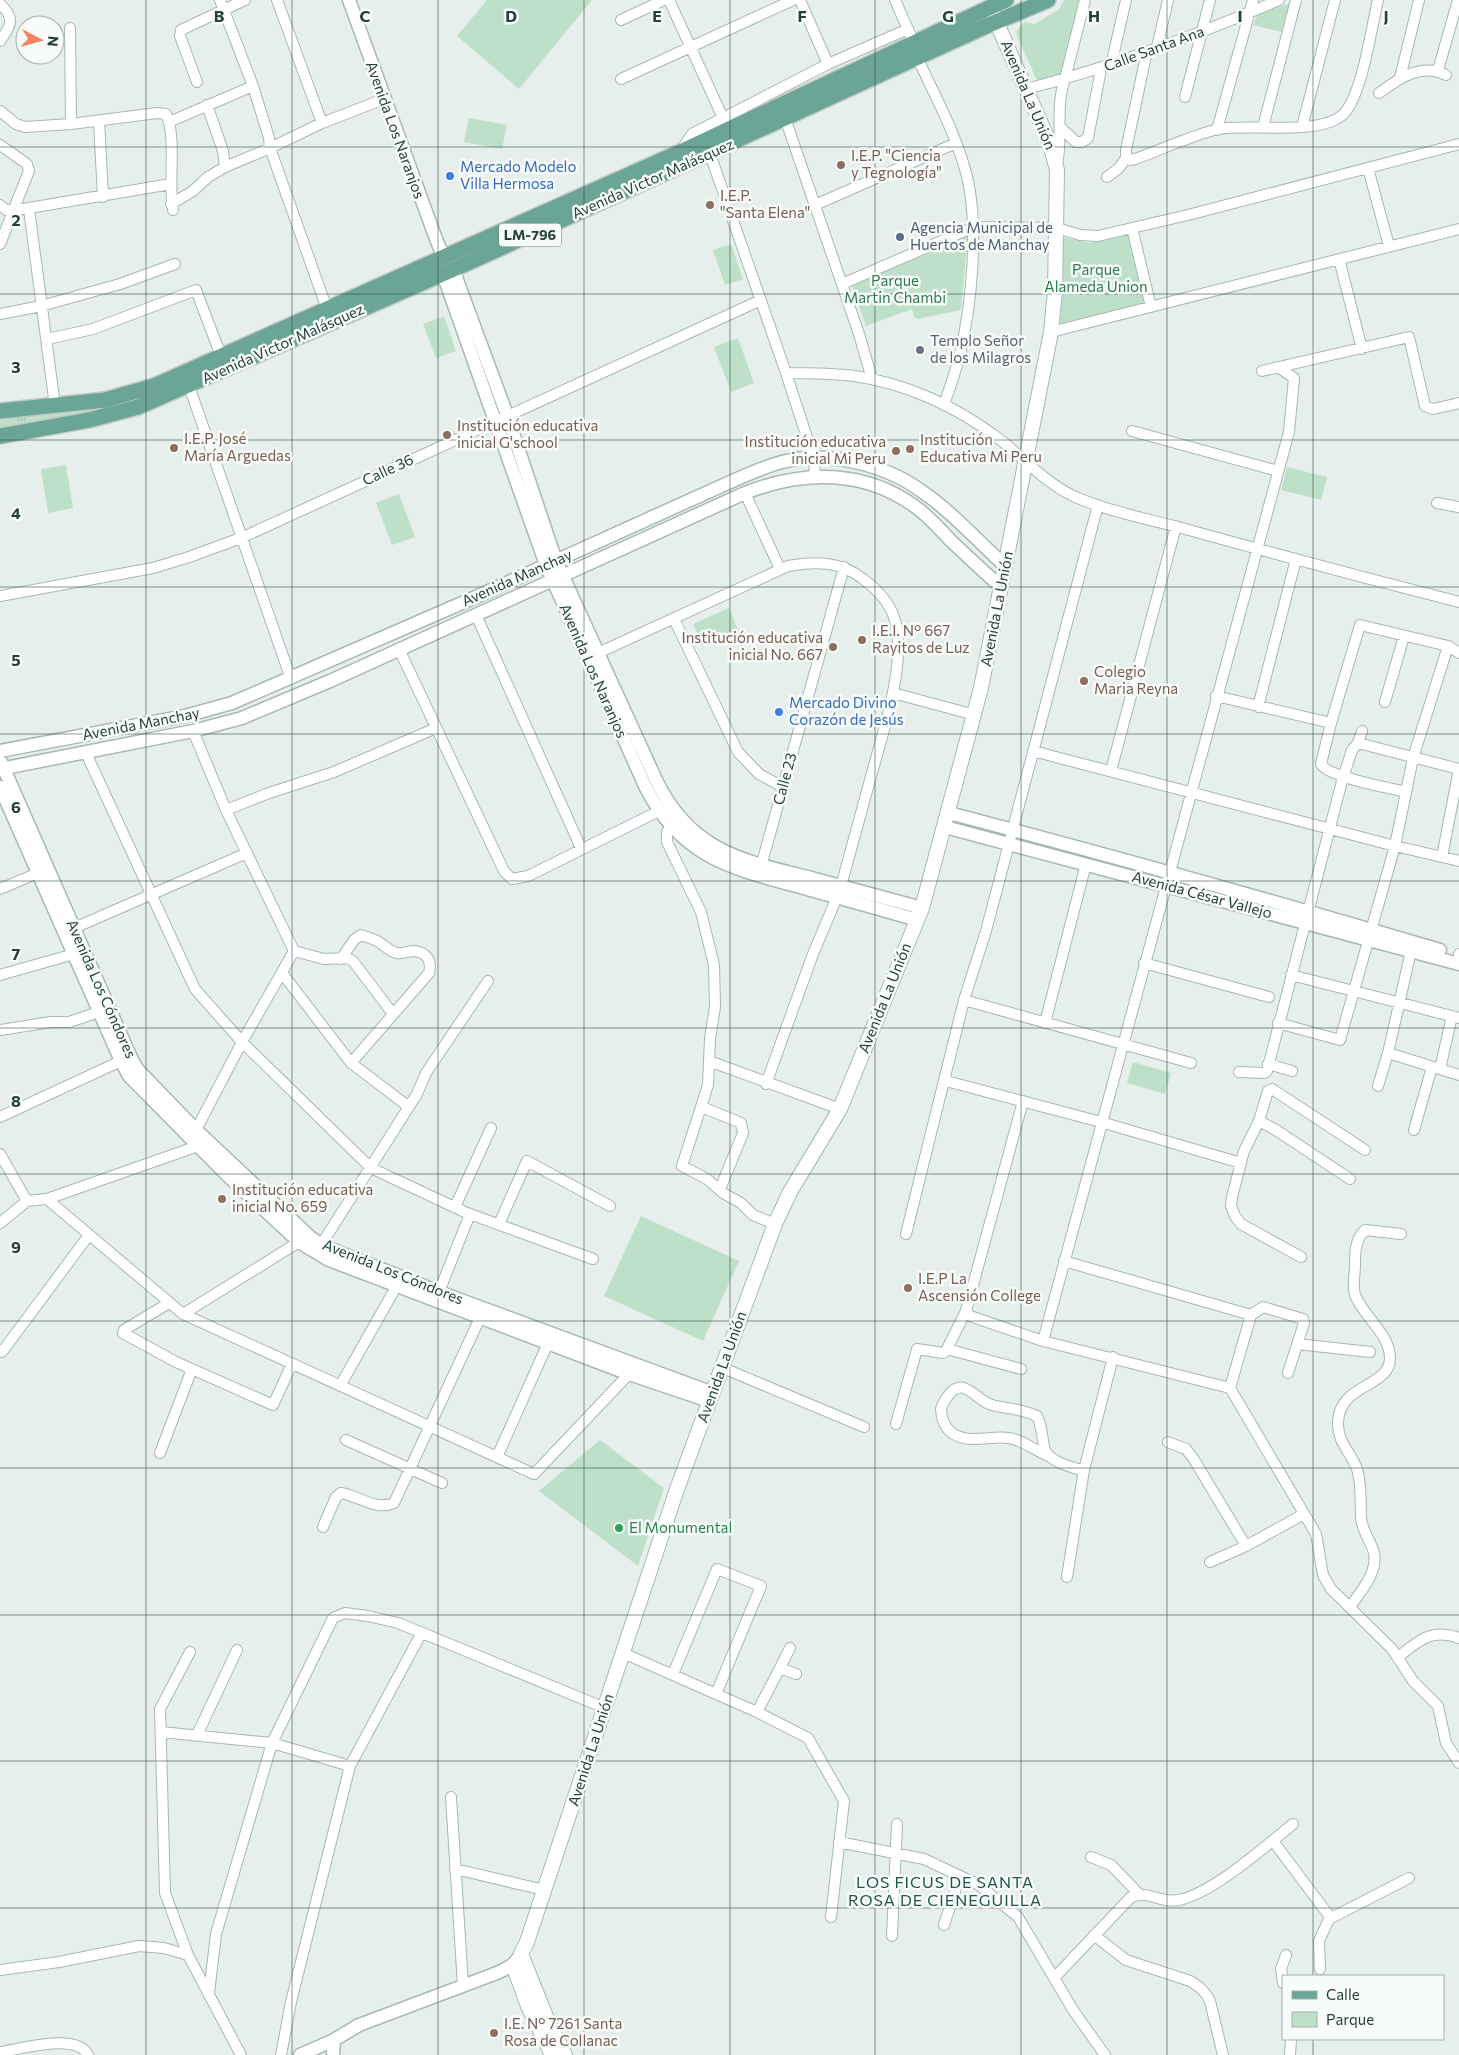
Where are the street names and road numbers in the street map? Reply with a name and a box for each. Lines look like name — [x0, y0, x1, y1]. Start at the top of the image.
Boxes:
street label: Calle Santa Ana — [1101, 22, 1206, 75]
street label: Avenida La Unión — [998, 37, 1060, 152]
street label: Avenida Los Naranjos — [363, 58, 429, 201]
street label: Avenida Victor Malásquez — [569, 134, 736, 222]
road number: LM-796 — [499, 224, 561, 246]
street label: Avenida Victor Malásquez — [199, 299, 366, 387]
street label: Calle 36 — [359, 449, 416, 489]
street label: Avenida Manchay — [459, 545, 575, 610]
street label: Avenida La Unión — [976, 550, 1016, 668]
street label: Avenida Los Naranjos — [556, 601, 632, 741]
street label: Avenida Manchay — [81, 703, 201, 743]
street label: Calle 23 — [768, 751, 800, 807]
street label: Avenida César Vallejo — [1130, 867, 1274, 921]
street label: Avenida Los Cóndores — [63, 916, 141, 1061]
street label: Avenida La Unión — [854, 940, 914, 1055]
street label: Avenida Los Cóndores — [320, 1235, 466, 1308]
street label: Avenida La Unión — [693, 1309, 750, 1425]
street label: Avenida La Unión — [563, 1691, 617, 1808]

